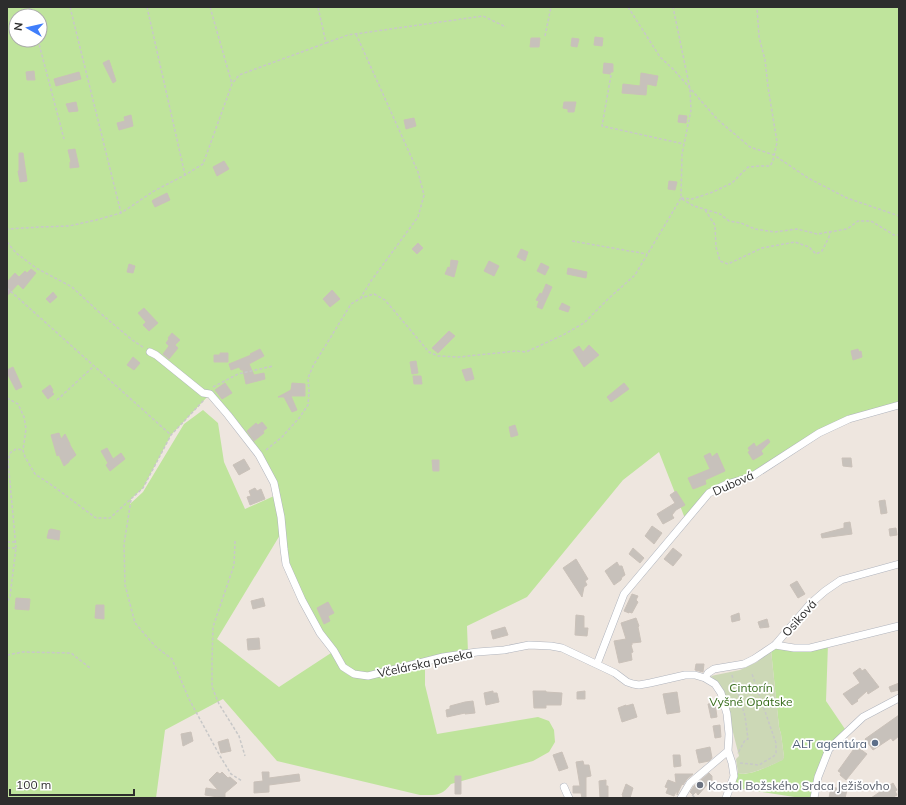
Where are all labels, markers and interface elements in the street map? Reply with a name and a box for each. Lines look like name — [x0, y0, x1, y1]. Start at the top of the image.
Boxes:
north arrow — [8, 8, 48, 48]
text: N — [11, 22, 26, 32]
street label: Dubová — [710, 467, 756, 499]
street label: Osiková — [779, 596, 819, 640]
street label: Včelárska paseka — [376, 646, 474, 680]
park label: Cintorín Vyšné Opátske — [709, 680, 793, 709]
place label: ALT agentúra — [792, 736, 867, 751]
marker: ALT agentúra — [870, 738, 880, 748]
scale bar — [10, 771, 134, 797]
text: 100 m — [16, 777, 51, 792]
place label: Kostol Božského Srdca Ježišovho — [708, 778, 890, 793]
marker: Kostol Božského Srdca Ježišovho — [695, 780, 705, 790]

